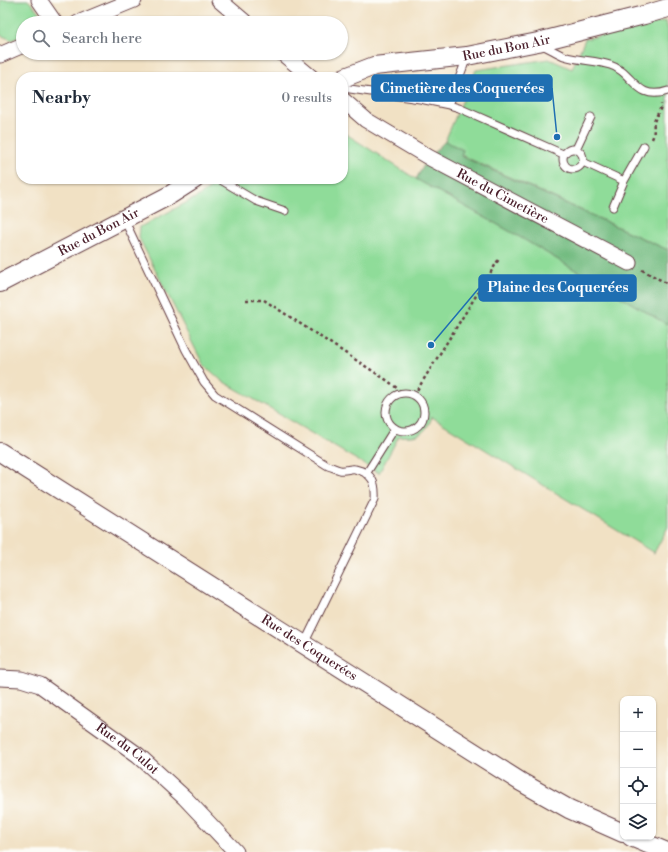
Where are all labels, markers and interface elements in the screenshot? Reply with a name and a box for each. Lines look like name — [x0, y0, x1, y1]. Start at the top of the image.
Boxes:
search box — [16, 16, 348, 60]
icon: search — [30, 27, 52, 49]
text: Search here — [62, 29, 142, 48]
street label: Rue du Bon Air — [461, 31, 552, 65]
callout: Cimetière des Coquerées — [372, 75, 552, 101]
text: Cimetière des Coquerées — [380, 80, 544, 98]
text: Nearby — [32, 87, 91, 109]
text: 0 results — [281, 90, 332, 106]
street label: Rue du Cimetière — [454, 165, 552, 227]
street label: Rue du Bon Air — [55, 204, 142, 260]
callout: Plaine des Coquerées — [479, 275, 636, 301]
text: Plaine des Coquerées — [488, 279, 628, 297]
street label: Rue des Coquerées — [258, 611, 360, 684]
map controls — [620, 696, 656, 840]
button: + — [620, 696, 656, 732]
street label: Rue du Culot — [93, 719, 162, 778]
button: − — [620, 732, 656, 768]
button: locate — [620, 768, 656, 804]
button: layers — [620, 804, 656, 840]

